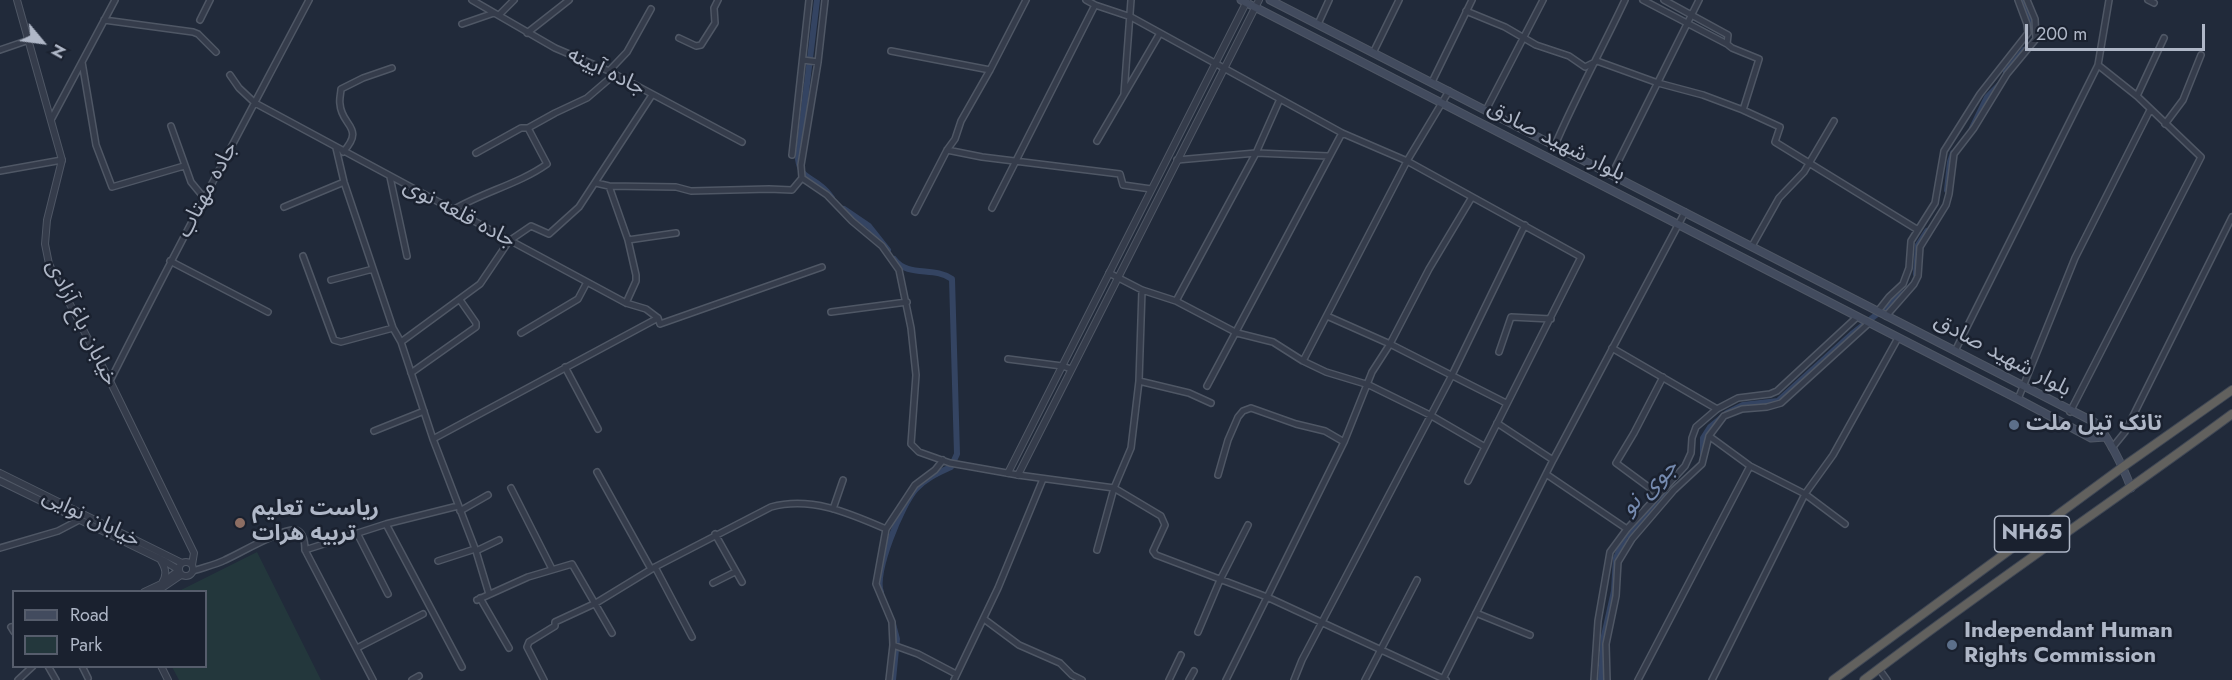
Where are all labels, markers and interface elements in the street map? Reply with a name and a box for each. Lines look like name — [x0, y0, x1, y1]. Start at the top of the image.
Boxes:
north arrow — [12, 12, 72, 72]
scale bar — [2028, 12, 2208, 50]
text: 200 m — [2036, 21, 2087, 47]
text: N — [45, 40, 71, 62]
street label: جاده آیینه — [563, 42, 649, 102]
street label: بلوار شهید صادق — [1483, 96, 1629, 188]
street label: جاده مهتاب — [172, 138, 244, 242]
street label: جاده قلعه نوی — [398, 173, 520, 255]
street label: خیابان باغ آزادی — [39, 256, 123, 390]
street label: بلوار شهید صادق — [1929, 309, 2075, 403]
place label: تانک تیل ملت — [2026, 412, 2162, 438]
marker: تانک تیل ملت — [2007, 418, 2021, 432]
water label: جوی نو — [1615, 454, 1685, 522]
street label: خیابان نوایی — [38, 484, 144, 554]
place label: ریاست تعلیم تربیه هرات — [252, 497, 379, 548]
marker: ریاست تعلیم تربیه هرات — [233, 516, 247, 530]
road number: NH65 — [1994, 516, 2070, 552]
legend — [12, 590, 207, 668]
text: Road — [70, 602, 109, 628]
place label: Independant Human Rights Commission — [1964, 619, 2173, 670]
text: Park — [70, 632, 102, 658]
marker: Independant Human Rights Commission — [1945, 638, 1959, 652]

